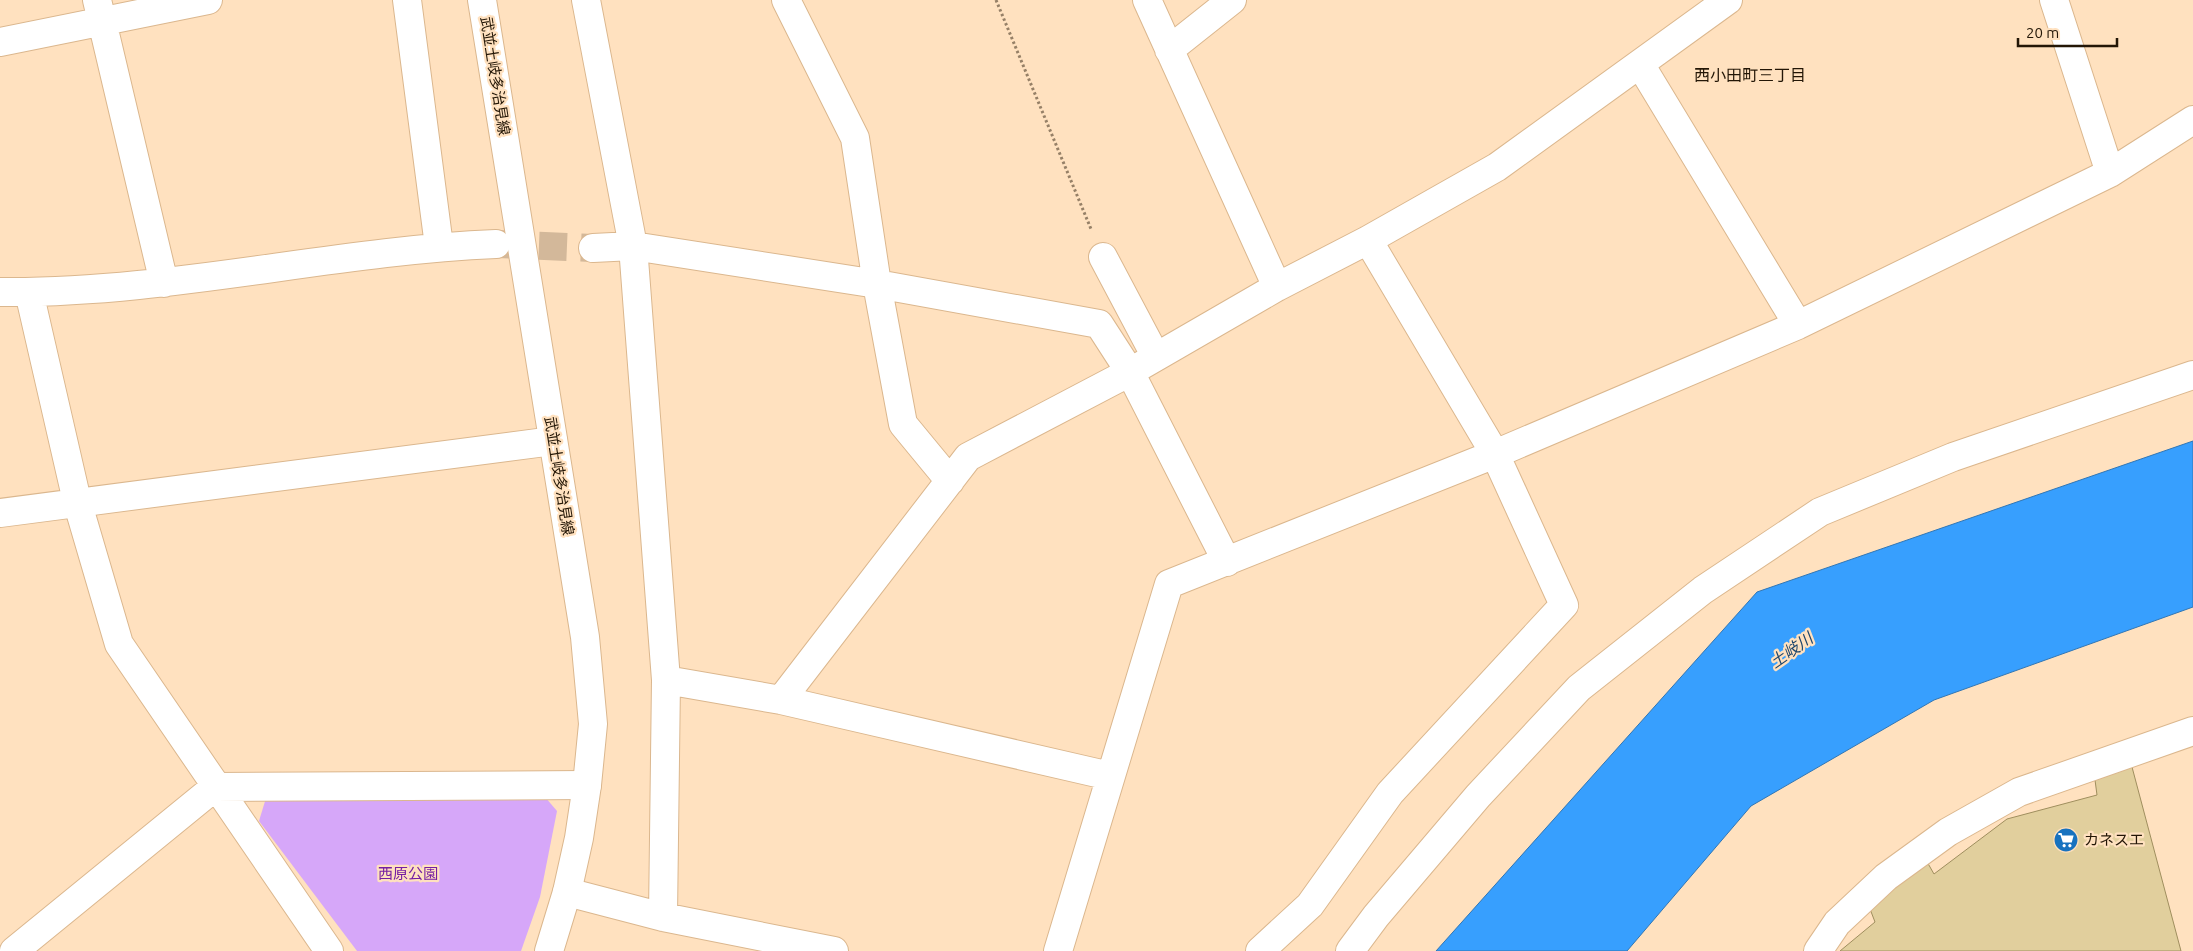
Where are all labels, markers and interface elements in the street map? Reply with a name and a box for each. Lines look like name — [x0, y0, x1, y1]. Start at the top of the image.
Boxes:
street label: 武並土岐多治見線 — [478, 15, 513, 137]
scale bar — [2018, 15, 2117, 47]
text: 20 m — [2026, 24, 2059, 41]
district label: 西小田町三丁目 — [1694, 66, 1806, 84]
street label: 武並土岐多治見線 — [542, 415, 577, 537]
water label: 土岐川 — [1766, 628, 1817, 671]
supermarket icon: カネスエ — [2053, 827, 2079, 853]
place label: カネスエ — [2084, 831, 2144, 848]
park label: 西原公園 — [378, 865, 438, 882]

